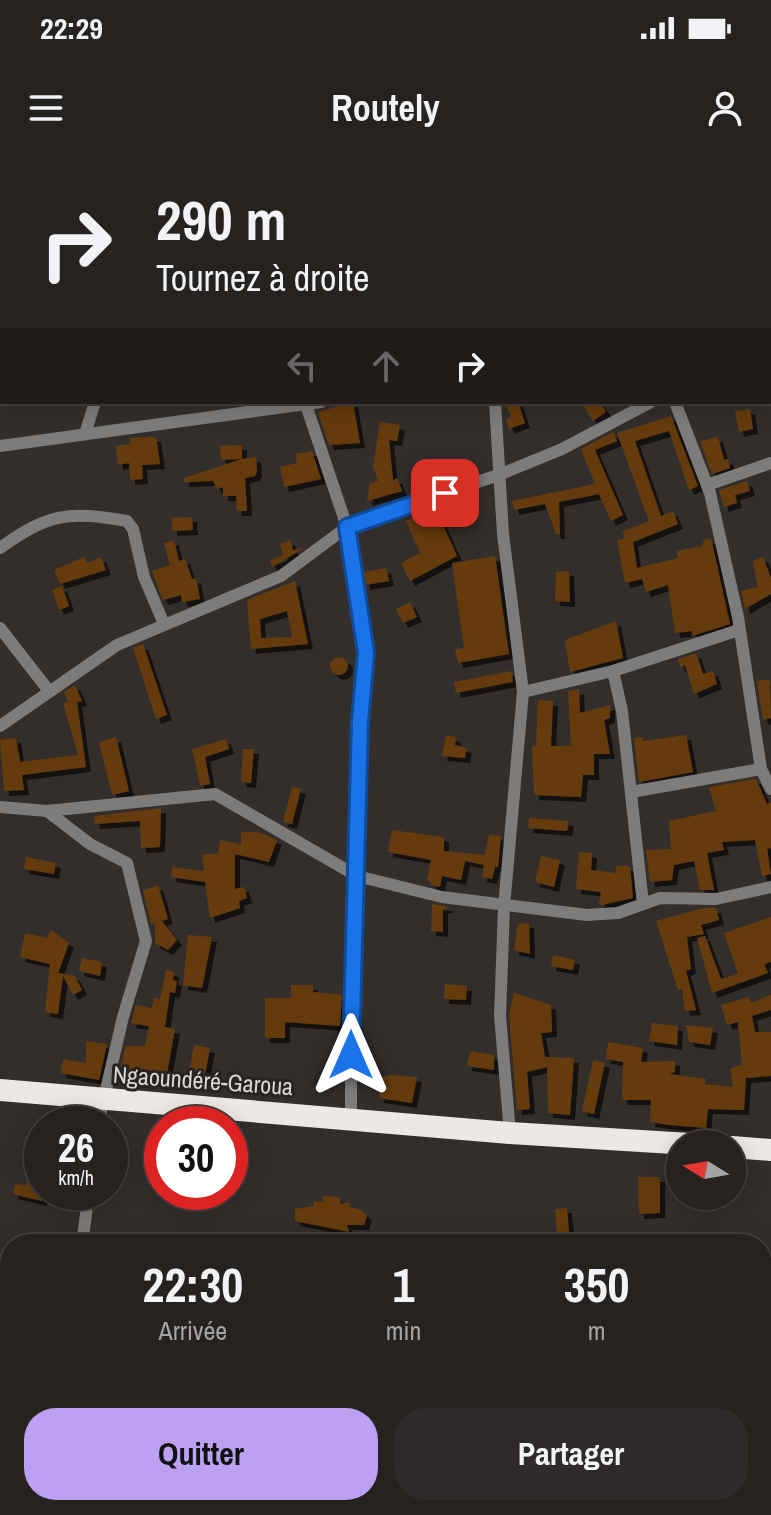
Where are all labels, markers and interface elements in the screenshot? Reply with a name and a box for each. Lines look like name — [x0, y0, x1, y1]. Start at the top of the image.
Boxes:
text: 22:29 — [40, 8, 103, 48]
text: Routely — [331, 84, 440, 132]
icon: menu — [24, 86, 68, 130]
icon: person — [703, 86, 747, 130]
text: 290 m — [156, 182, 286, 257]
icon: right — [24, 192, 128, 296]
text: Tournez à droite — [156, 254, 369, 302]
icon: left — [280, 344, 324, 388]
icon: ahead — [364, 344, 408, 388]
icon: right — [448, 344, 492, 388]
pin — [411, 459, 479, 527]
icon: arrive — [423, 471, 467, 515]
position arrow — [309, 1013, 393, 1097]
street label: Ngaoundéré-Garoua — [112, 1058, 294, 1102]
speed limit sign: 30 — [144, 1106, 248, 1210]
text: 26 — [58, 1121, 94, 1174]
north arrow — [666, 1130, 746, 1210]
map controls — [666, 1130, 746, 1210]
text: km/h — [58, 1164, 94, 1191]
text: 22:30 — [143, 1252, 243, 1317]
text: 1 — [393, 1252, 414, 1317]
text: 350 — [564, 1252, 629, 1317]
text: Arrivée — [159, 1313, 227, 1348]
text: min — [386, 1313, 421, 1348]
text: m — [588, 1313, 606, 1348]
button: Quitter — [24, 1408, 378, 1500]
button: Partager — [394, 1408, 748, 1500]

